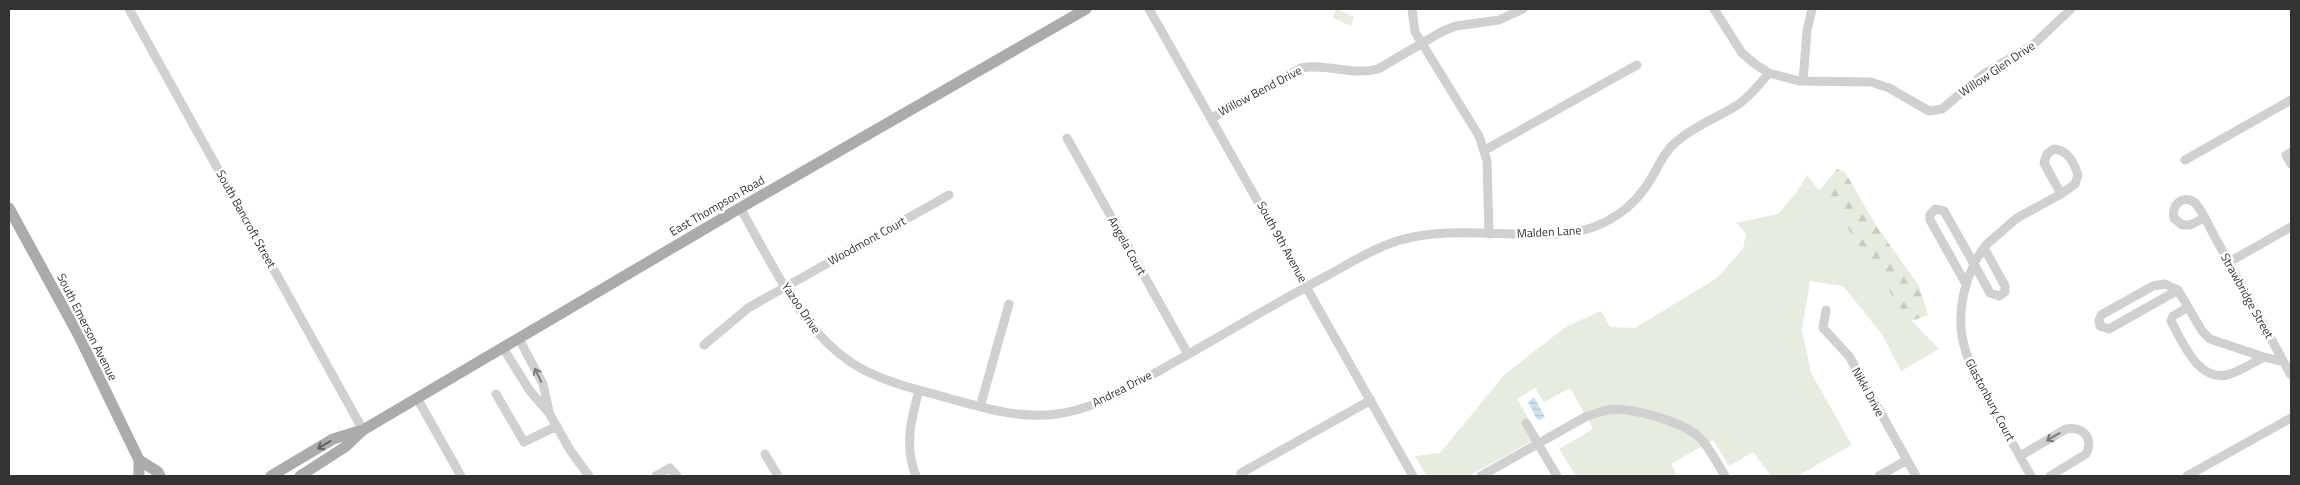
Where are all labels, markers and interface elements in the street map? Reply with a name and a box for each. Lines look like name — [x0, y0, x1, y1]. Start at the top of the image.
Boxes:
street label: Willow Glen Drive — [1955, 36, 2039, 101]
street label: Willow Bend Drive — [1215, 61, 1305, 121]
street label: South Bancroft Street — [212, 166, 282, 272]
street label: East Thompson Road — [665, 170, 768, 241]
street label: South 9th Avenue — [1252, 198, 1313, 286]
street label: Woodmont Court — [824, 211, 910, 270]
street label: Angela Court — [1103, 213, 1152, 279]
street label: Malden Lane — [1516, 220, 1582, 243]
street label: Strawbridge Street — [2216, 250, 2279, 343]
street label: South Emerson Avenue — [52, 270, 123, 384]
street label: Yazoo Drive — [777, 278, 826, 337]
street label: Glastonbury Court — [1961, 355, 2021, 445]
street label: Nikki Drive — [1847, 364, 1890, 420]
street label: Andrea Drive — [1089, 365, 1155, 412]
one-way arrow — [533, 367, 543, 382]
one-way arrow — [2047, 432, 2061, 442]
one-way arrow — [317, 440, 331, 450]

